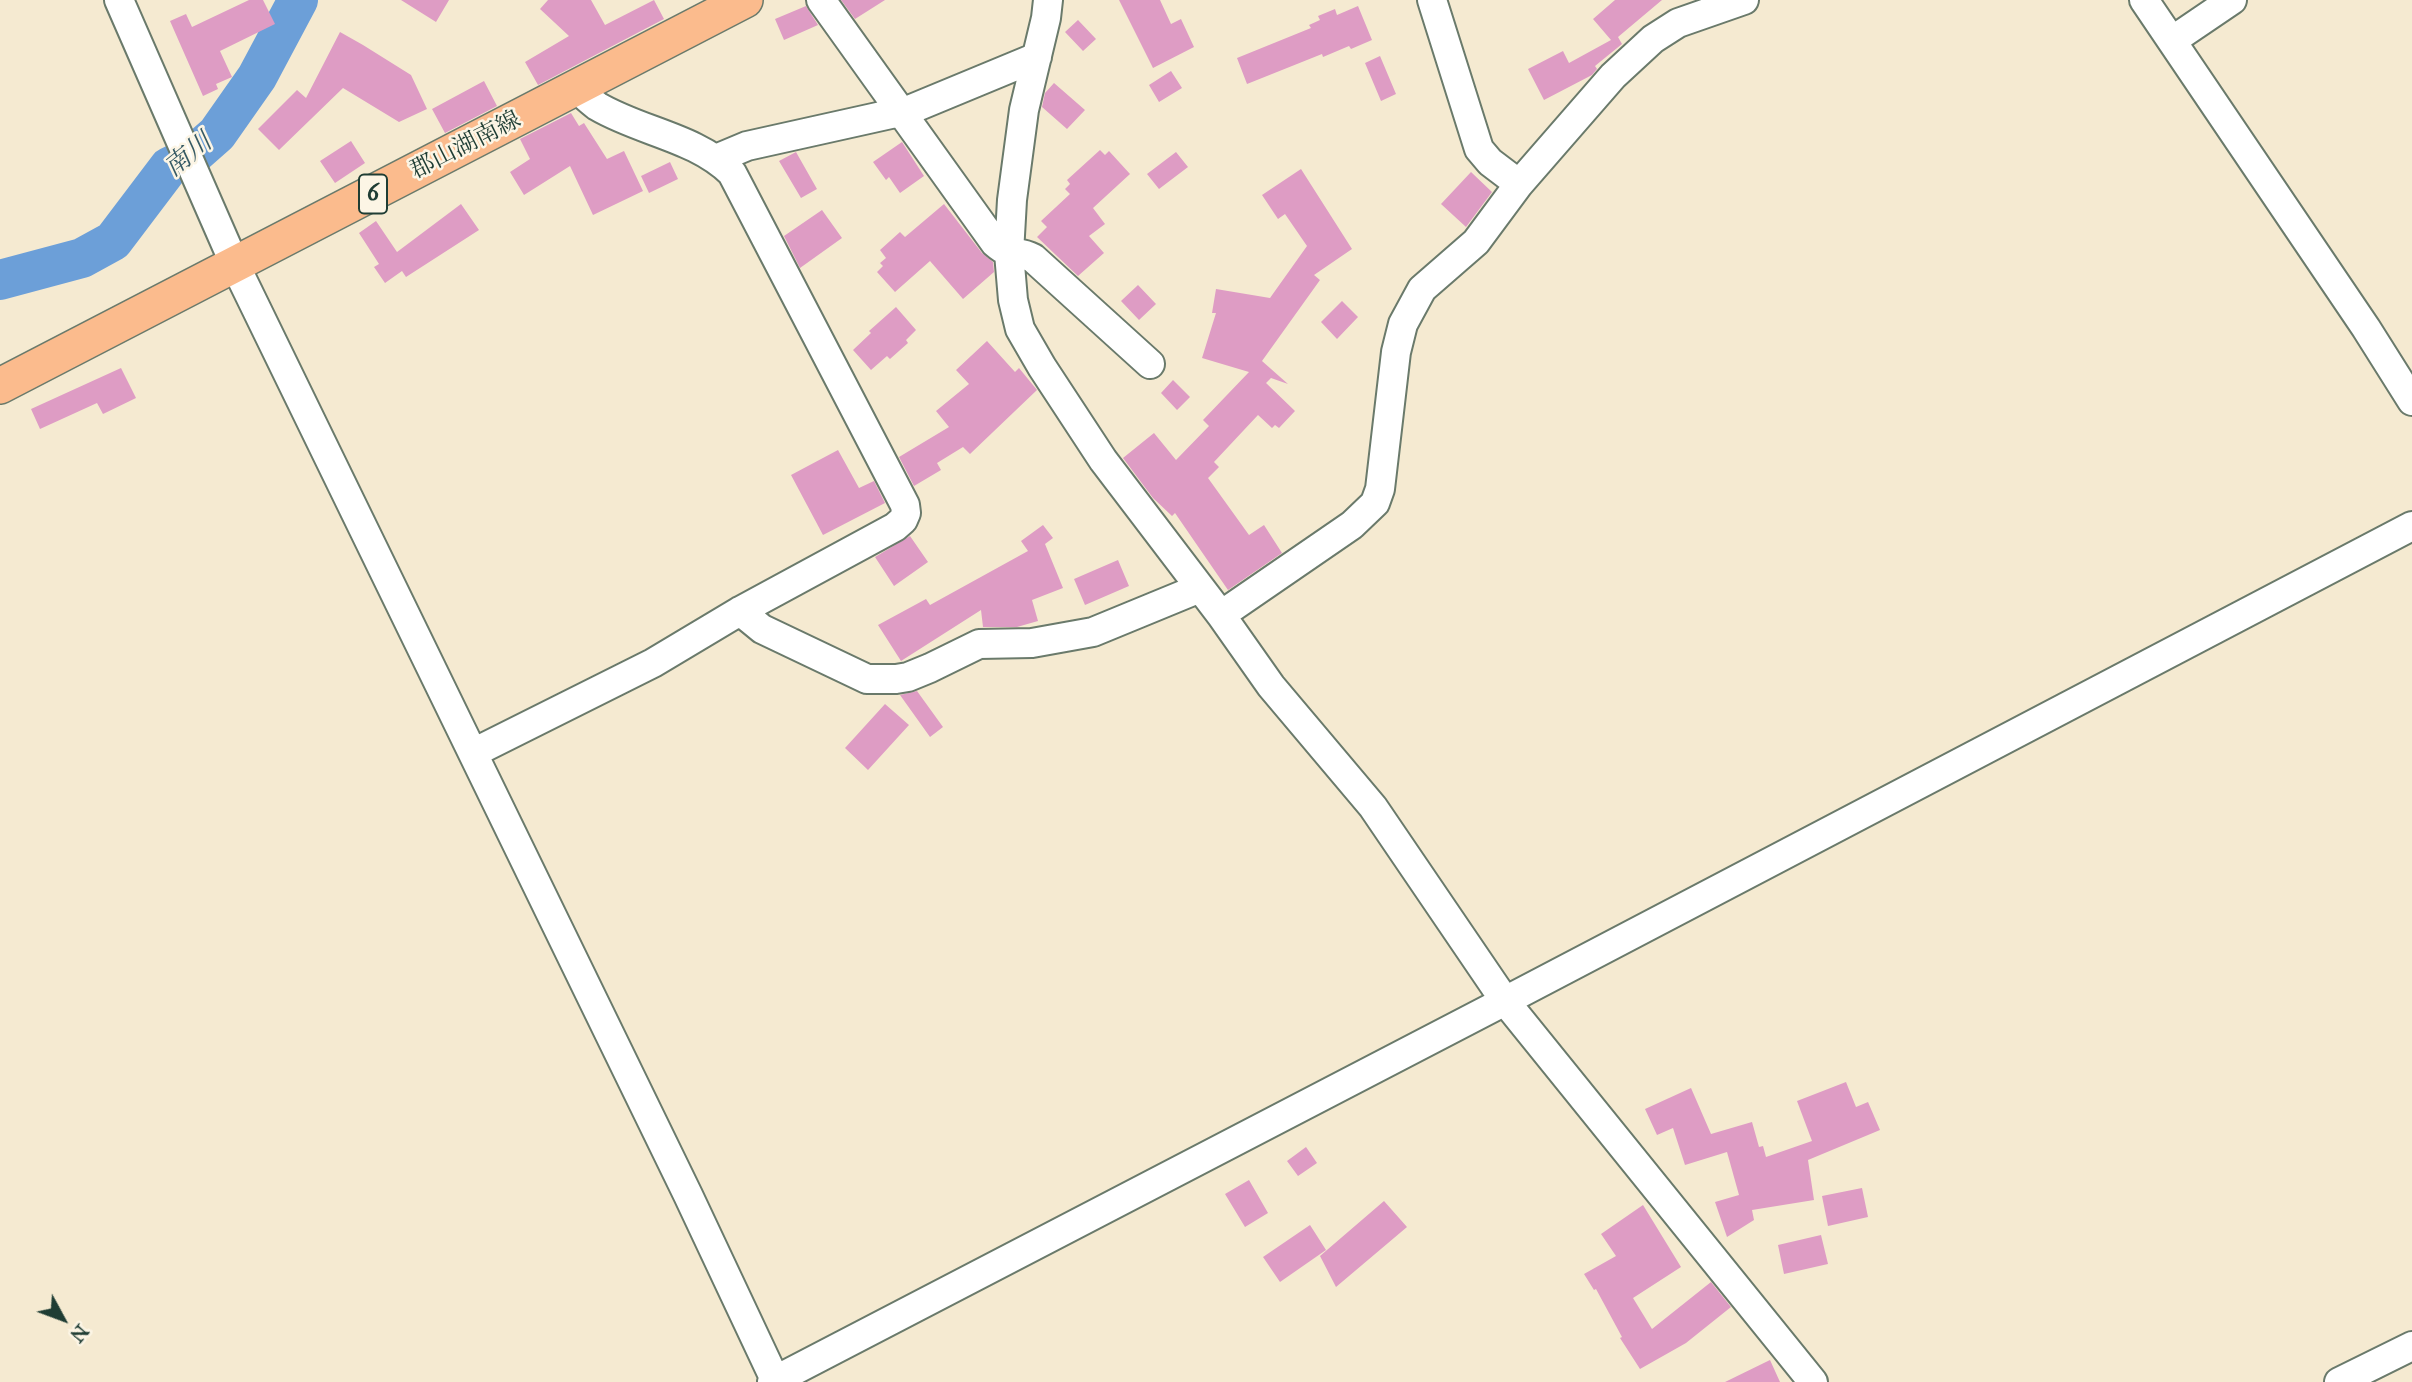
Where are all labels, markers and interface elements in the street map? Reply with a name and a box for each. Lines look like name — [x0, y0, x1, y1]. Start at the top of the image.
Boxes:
street label: 郡山湖南線 — [406, 106, 526, 186]
water label: 南川 — [159, 128, 219, 184]
road number: 6 — [359, 174, 387, 214]
north arrow — [28, 1284, 98, 1354]
text: N — [65, 1319, 93, 1347]

